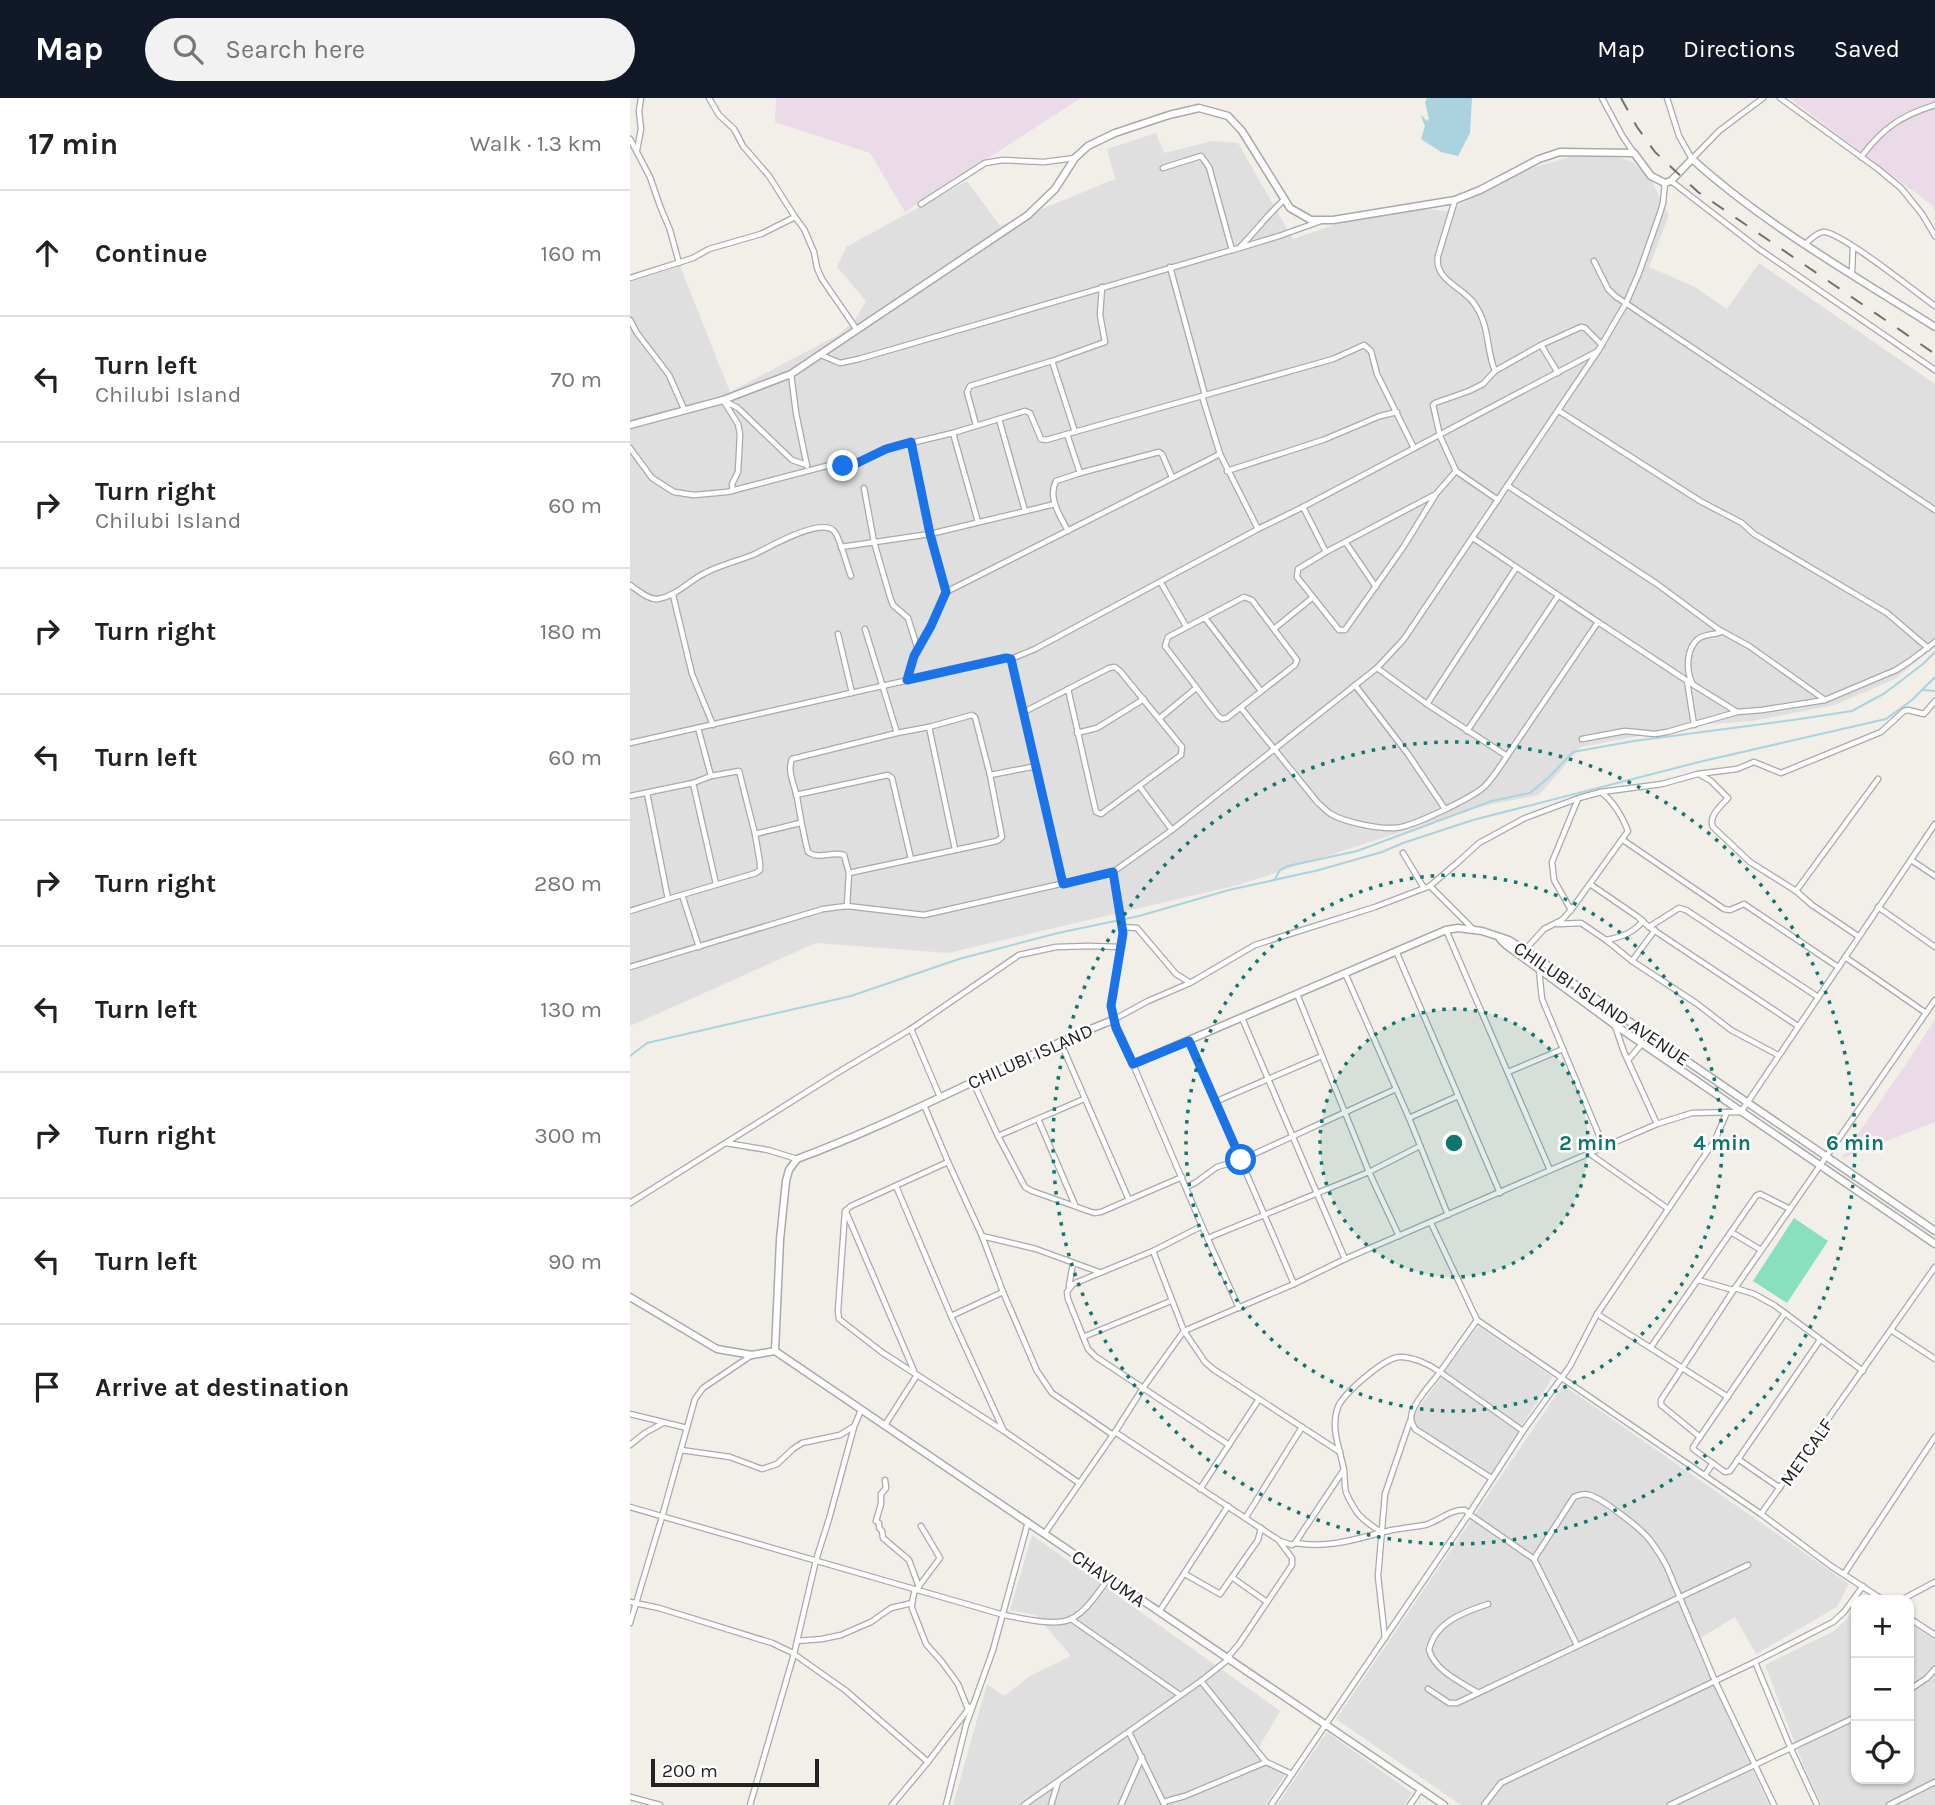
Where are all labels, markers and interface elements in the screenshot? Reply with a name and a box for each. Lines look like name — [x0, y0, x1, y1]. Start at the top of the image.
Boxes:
search box — [145, 18, 635, 81]
text: Map — [35, 30, 103, 68]
icon: search — [169, 30, 207, 68]
text: Search here — [225, 34, 365, 65]
text: Map — [1597, 35, 1645, 63]
text: Directions — [1683, 35, 1796, 63]
text: Saved — [1834, 35, 1900, 63]
text: 17 min — [28, 126, 118, 162]
text: Walk · 1.3 km — [470, 130, 602, 157]
icon: ahead — [28, 234, 66, 272]
text: Continue — [95, 238, 207, 269]
text: 160 m — [541, 240, 602, 267]
text: Turn left — [95, 350, 197, 381]
icon: left — [28, 360, 66, 398]
text: 70 m — [551, 366, 602, 393]
text: Chilubi Island — [95, 381, 241, 408]
route end — [827, 450, 858, 481]
text: Turn right — [95, 476, 216, 507]
icon: right — [28, 486, 66, 524]
text: 60 m — [548, 492, 602, 519]
text: Chilubi Island — [95, 507, 241, 534]
icon: right — [28, 612, 66, 650]
text: Turn right — [95, 616, 216, 647]
text: 180 m — [540, 618, 602, 645]
icon: left — [28, 738, 66, 776]
text: Turn left — [95, 742, 197, 773]
text: 60 m — [548, 744, 602, 771]
icon: right — [28, 864, 66, 902]
text: Turn right — [95, 868, 216, 899]
text: 280 m — [534, 870, 602, 897]
street label: CHILUBI ISLAND AVENUE — [1509, 937, 1693, 1071]
icon: left — [28, 990, 66, 1028]
text: Turn left — [95, 994, 197, 1025]
text: 130 m — [540, 996, 602, 1023]
street label: CHILUBI ISLAND — [964, 1019, 1096, 1094]
icon: right — [28, 1116, 66, 1154]
text: Turn right — [95, 1120, 216, 1151]
text: 300 m — [534, 1122, 602, 1149]
centre of rings — [1442, 1131, 1466, 1155]
text: 2 min — [1559, 1131, 1617, 1155]
text: 4 min — [1693, 1131, 1751, 1155]
text: 6 min — [1826, 1131, 1884, 1155]
route start — [1225, 1144, 1256, 1175]
icon: left — [28, 1242, 66, 1280]
text: Turn left — [95, 1246, 197, 1277]
text: 90 m — [548, 1248, 602, 1275]
icon: arrive — [28, 1368, 66, 1406]
text: Arrive at destination — [95, 1372, 349, 1403]
street label: METCALF — [1776, 1414, 1838, 1491]
street label: CHAVUMA — [1067, 1545, 1150, 1612]
map controls — [1851, 1595, 1914, 1784]
button: + — [1851, 1595, 1914, 1658]
button: − — [1851, 1658, 1914, 1721]
button: locate — [1851, 1721, 1914, 1784]
scale bar — [651, 1756, 819, 1788]
text: 200 m — [662, 1760, 718, 1782]

